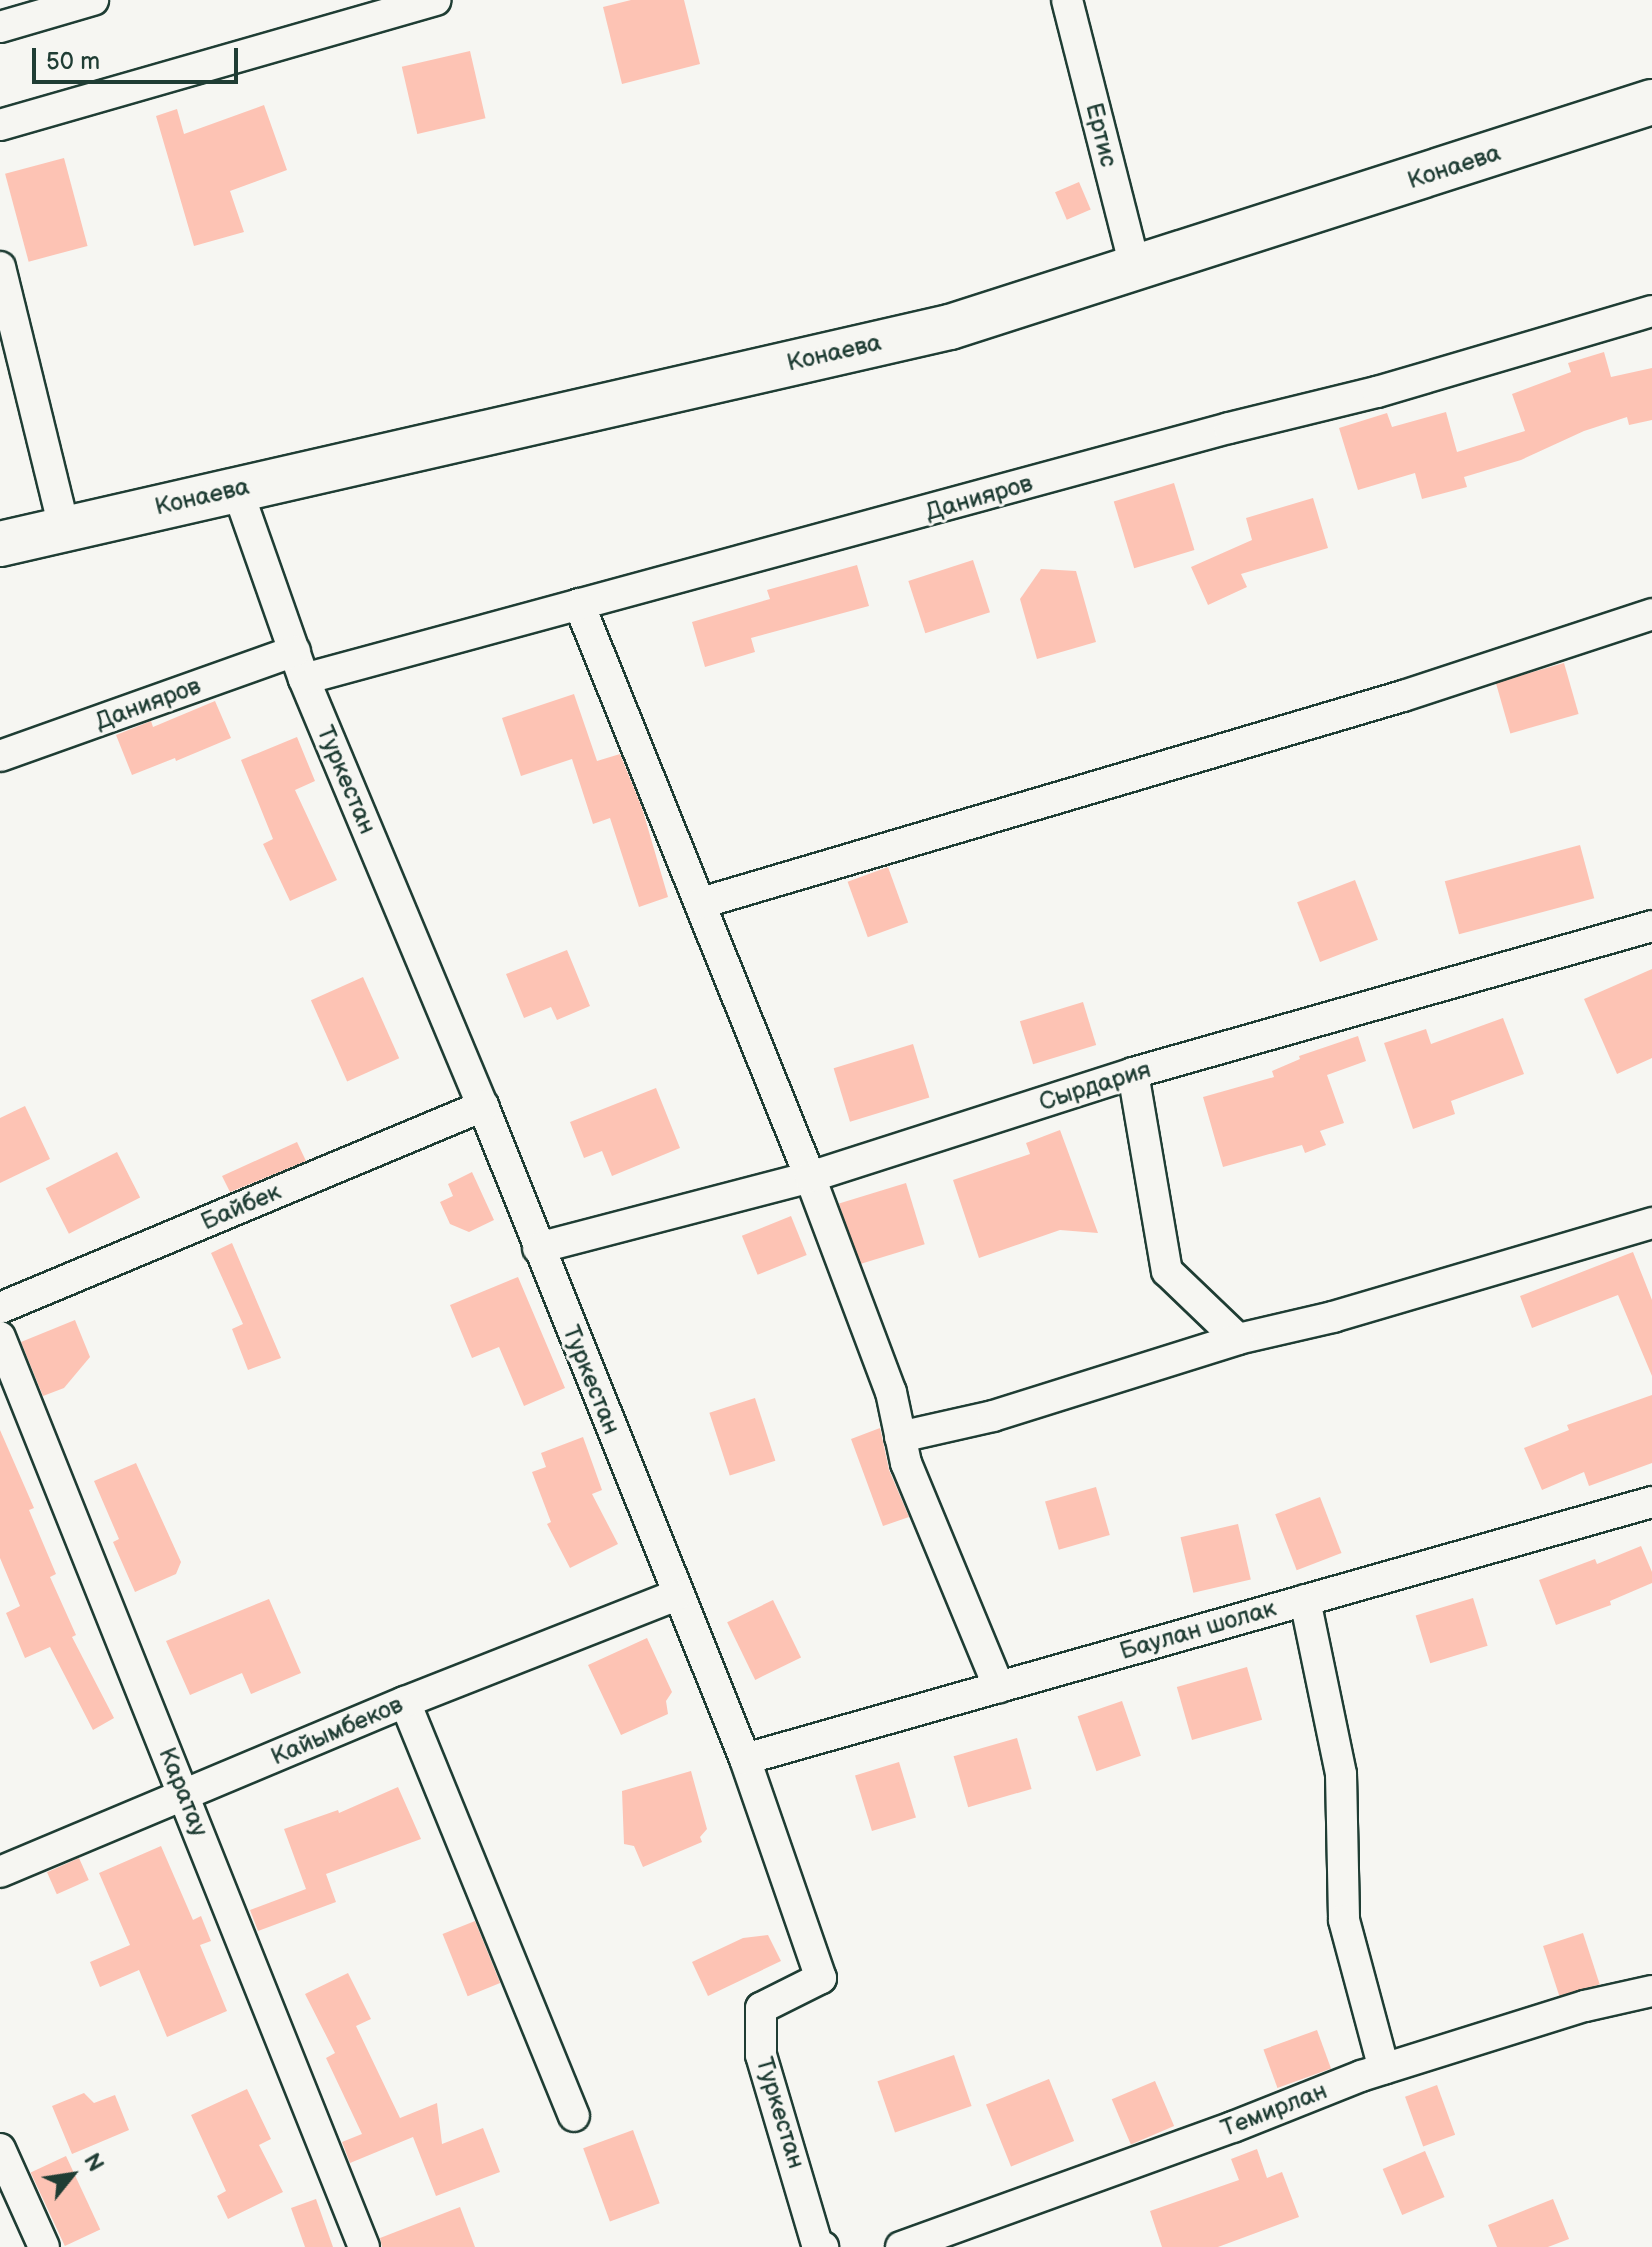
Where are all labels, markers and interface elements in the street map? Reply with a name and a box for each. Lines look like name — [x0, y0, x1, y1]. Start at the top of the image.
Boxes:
scale bar — [36, 32, 242, 82]
text: 50 m — [46, 47, 100, 76]
street label: Ертис — [1079, 100, 1123, 170]
street label: Конаева — [1404, 138, 1504, 196]
street label: Конаева — [784, 328, 884, 378]
street label: Данияров — [922, 469, 1036, 527]
street label: Конаева — [152, 472, 252, 522]
street label: Данияров — [91, 672, 205, 736]
street label: Туркестан — [310, 721, 382, 839]
street label: Сырдария — [1036, 1055, 1154, 1117]
street label: Байбек — [197, 1177, 285, 1237]
street label: Туркестан — [556, 1321, 626, 1439]
street label: Баулан шолак — [1117, 1594, 1279, 1666]
street label: Кайымбеков — [267, 1690, 407, 1772]
street label: Каратау — [152, 1743, 214, 1841]
street label: Туркестан — [749, 2054, 811, 2172]
street label: Темирлан — [1217, 2077, 1331, 2143]
north arrow — [32, 2135, 112, 2215]
text: N — [77, 2149, 109, 2177]

